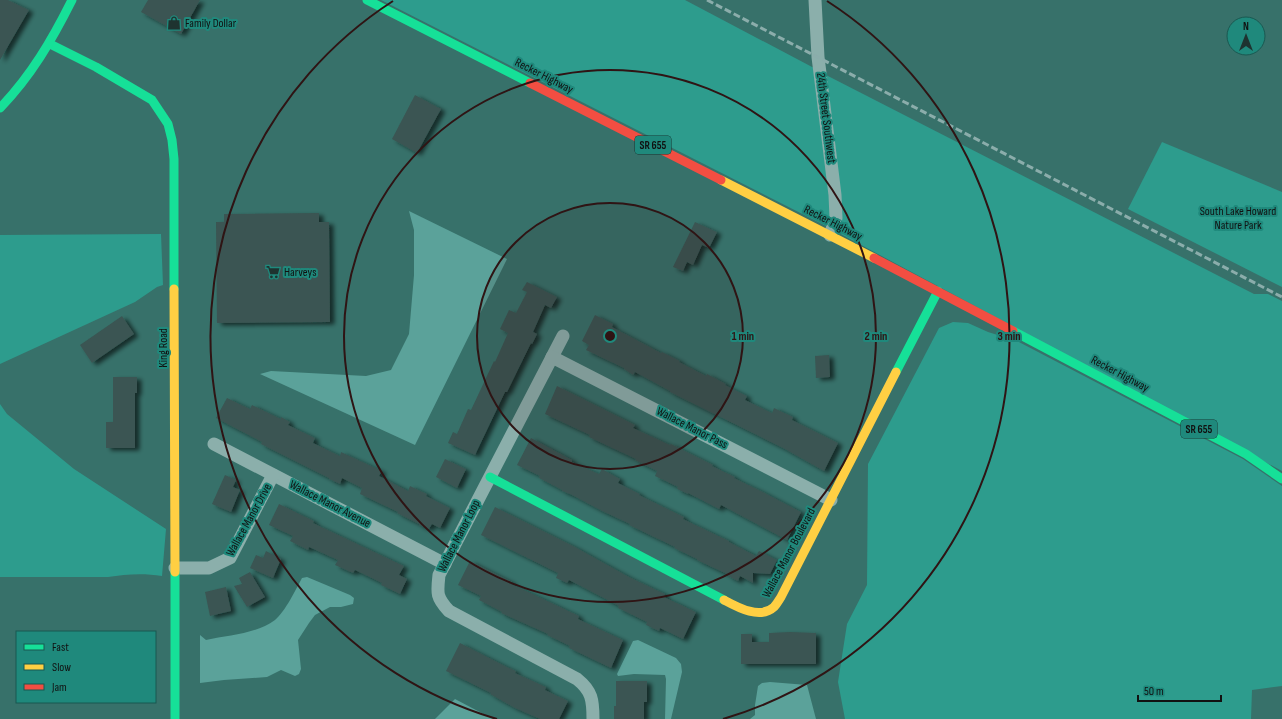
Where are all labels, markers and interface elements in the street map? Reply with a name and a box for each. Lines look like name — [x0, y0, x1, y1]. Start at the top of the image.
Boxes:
shop icon: Family Dollar — [166, 15, 182, 31]
place label: Family Dollar — [185, 16, 237, 31]
north arrow — [1226, 16, 1266, 56]
text: N — [1243, 20, 1249, 33]
street label: Recker Highway — [512, 55, 576, 97]
street label: 24th Street Southwest — [813, 72, 839, 165]
road number: SR 655 — [635, 136, 671, 154]
street label: Recker Highway — [801, 202, 865, 244]
park label: South Lake Howard Nature Park — [1200, 204, 1276, 233]
supermarket icon: Harveys — [265, 264, 281, 280]
place label: Harveys — [284, 265, 316, 280]
street label: King Road — [156, 328, 171, 368]
centre of rings — [603, 329, 617, 343]
text: 1 min — [732, 329, 754, 344]
text: 2 min — [865, 329, 887, 344]
text: 3 min — [998, 329, 1020, 344]
street label: Recker Highway — [1088, 352, 1152, 396]
street label: Wallace Manor Pass — [654, 404, 730, 452]
road number: SR 655 — [1181, 420, 1217, 438]
street label: Wallace Manor Avenue — [287, 477, 373, 531]
street label: Wallace Manor Drive — [223, 481, 275, 559]
street label: Wallace Manor Loop — [434, 497, 484, 575]
street label: Wallace Manor Boulevard — [759, 506, 819, 600]
legend — [16, 631, 156, 703]
text: Fast — [52, 640, 69, 655]
text: Slow — [52, 660, 71, 675]
scale bar — [1138, 677, 1221, 703]
text: Jam — [51, 680, 67, 695]
text: 50 m — [1144, 684, 1164, 699]

